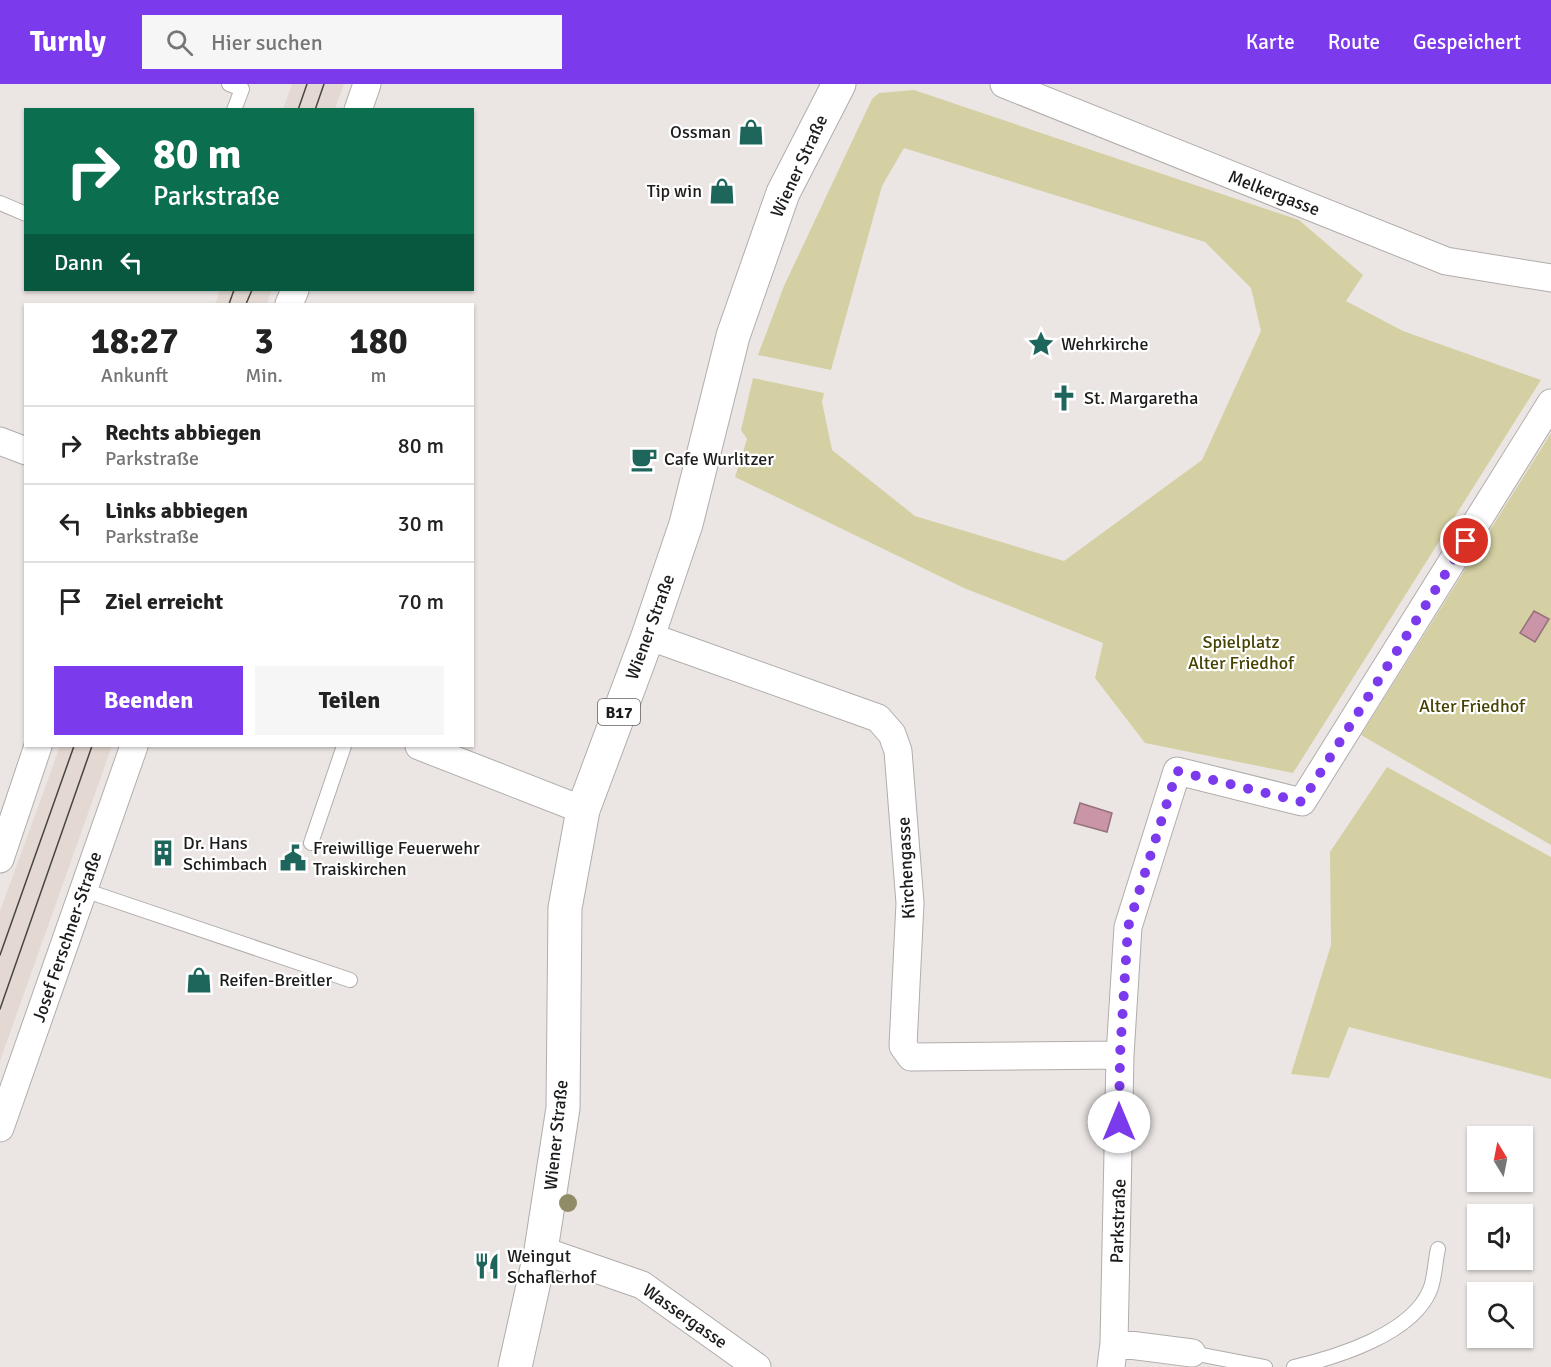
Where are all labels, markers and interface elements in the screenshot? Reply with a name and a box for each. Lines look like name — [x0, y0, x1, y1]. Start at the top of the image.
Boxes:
search box — [142, 15, 562, 69]
text: Turnly — [30, 25, 106, 59]
icon: search — [163, 26, 196, 59]
text: Hier suchen — [211, 29, 323, 56]
text: Karte — [1246, 29, 1295, 55]
text: Route — [1328, 29, 1380, 55]
text: Gespeichert — [1413, 29, 1521, 55]
street label: Wiener Straße — [766, 111, 832, 221]
shop icon: Ossman — [736, 117, 766, 147]
place label: Ossman — [670, 121, 731, 143]
text: 80 m — [153, 129, 242, 180]
icon: right — [54, 132, 132, 210]
street label: Melkergasse — [1225, 165, 1323, 221]
shop icon: Tip win — [707, 176, 737, 206]
text: Parkstraße — [153, 180, 280, 213]
place label: Tip win — [647, 180, 702, 202]
icon: left — [115, 246, 148, 279]
text: Dann — [54, 249, 103, 276]
text: 18:27 — [90, 319, 179, 364]
text: 3 — [254, 319, 274, 364]
text: 180 — [349, 319, 408, 364]
place icon: Wehrkirche — [1026, 329, 1056, 359]
place label: Wehrkirche — [1061, 333, 1148, 355]
text: Ankunft — [101, 363, 168, 388]
text: Min. — [245, 363, 283, 388]
text: m — [370, 363, 386, 388]
church icon: St. Margaretha — [1049, 383, 1079, 413]
place label: St. Margaretha — [1084, 387, 1198, 409]
text: Rechts abbiegen — [105, 419, 261, 446]
icon: right — [54, 429, 87, 462]
text: 80 m — [398, 432, 444, 459]
cafe icon: Cafe Wurlitzer — [629, 444, 659, 474]
text: Parkstraße — [105, 446, 199, 471]
place label: Cafe Wurlitzer — [664, 448, 774, 470]
text: Links abbiegen — [105, 497, 248, 524]
icon: left — [54, 507, 87, 540]
text: 30 m — [398, 510, 444, 537]
pin — [1440, 515, 1491, 566]
text: Parkstraße — [105, 524, 199, 549]
icon: arrive — [1449, 524, 1482, 557]
street label: Wiener Straße — [621, 571, 679, 683]
icon: arrive — [54, 585, 87, 618]
text: Ziel erreicht — [105, 588, 223, 615]
text: 70 m — [398, 588, 444, 615]
park label: Spielplatz Alter Friedhof — [1188, 631, 1295, 674]
button: Beenden — [54, 666, 243, 735]
button: Teilen — [255, 666, 444, 735]
park label: Alter Friedhof — [1419, 695, 1526, 717]
road number: B17 — [598, 699, 640, 725]
street label: Kirchengasse — [892, 816, 920, 920]
place label: Dr. Hans Schimbach — [183, 832, 267, 875]
place label: Freiwillige Feuerwehr Traiskirchen — [313, 837, 480, 880]
building icon: Dr. Hans Schimbach — [148, 838, 178, 868]
public building icon: Freiwillige Feuerwehr Traiskirchen — [278, 843, 308, 873]
street label: Josef Ferschner-Straße — [27, 849, 107, 1025]
shop icon: Reifen-Breitler — [184, 965, 214, 995]
place label: Reifen-Breitler — [219, 969, 332, 991]
street label: Wiener Straße — [539, 1079, 573, 1191]
position arrow — [1087, 1090, 1151, 1154]
north arrow — [1467, 1126, 1533, 1192]
map controls — [1467, 1126, 1533, 1348]
street label: Parkstraße — [1106, 1178, 1130, 1264]
button: sound — [1467, 1204, 1533, 1270]
place label: Weingut Schaflerhof — [507, 1245, 597, 1288]
restaurant icon: Weingut Schaflerhof — [472, 1251, 502, 1281]
street label: Wassergasse — [638, 1279, 732, 1353]
button: search — [1467, 1282, 1533, 1348]

